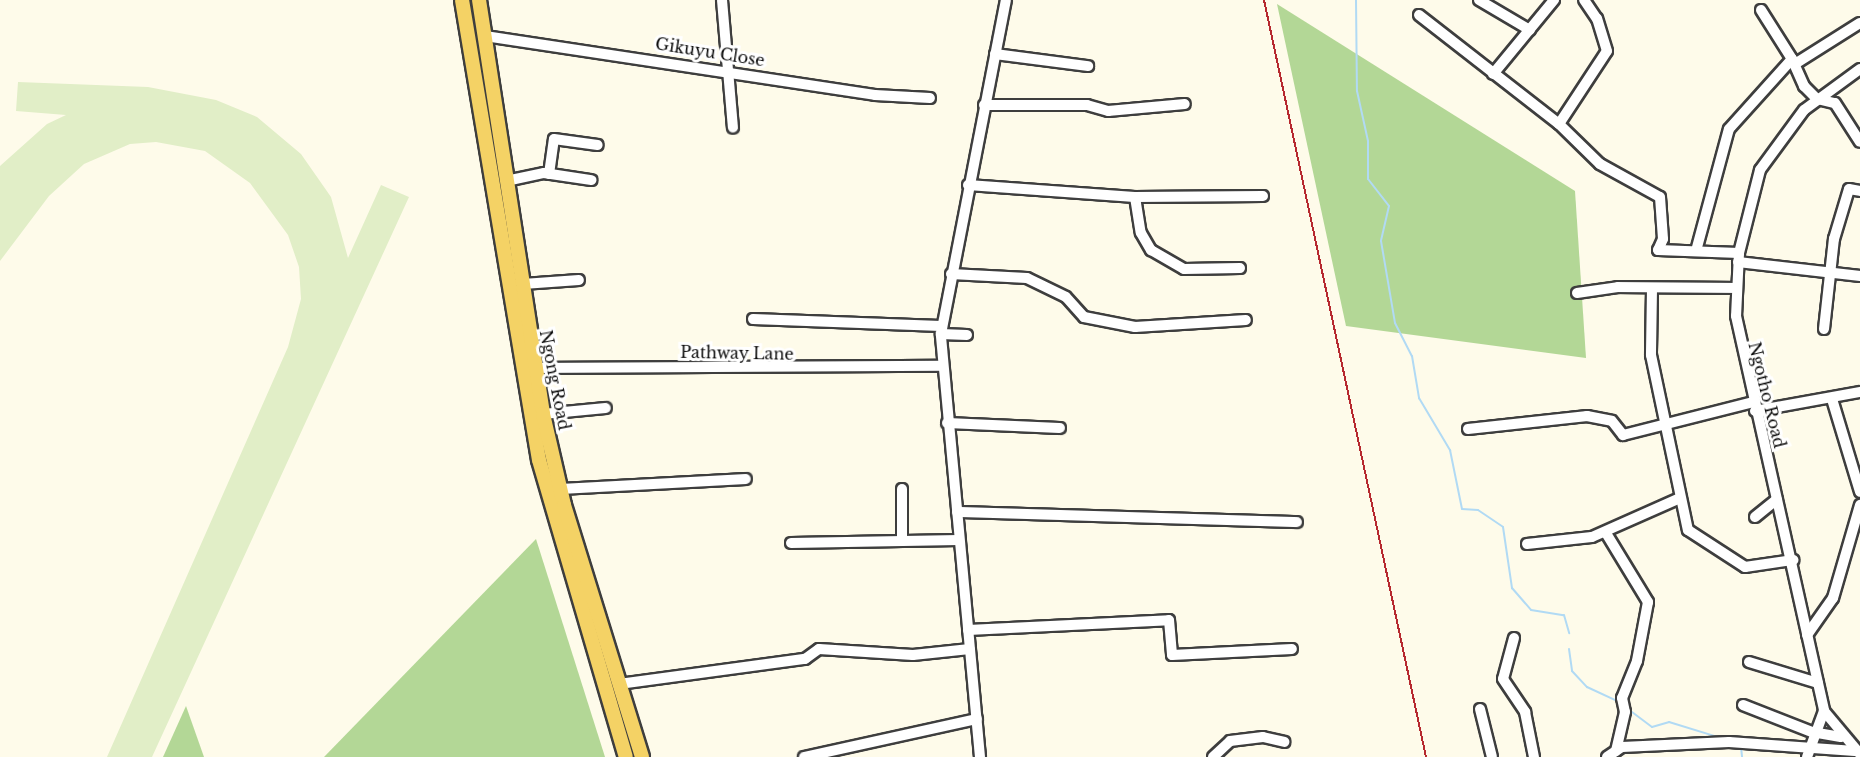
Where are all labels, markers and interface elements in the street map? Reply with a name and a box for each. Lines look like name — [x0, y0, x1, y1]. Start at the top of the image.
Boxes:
street label: Gikuyu Close — [654, 34, 766, 70]
street label: Ngong Road — [536, 328, 574, 432]
street label: Ngotho Road — [1745, 340, 1789, 450]
street label: Pathway Lane — [680, 342, 794, 364]

